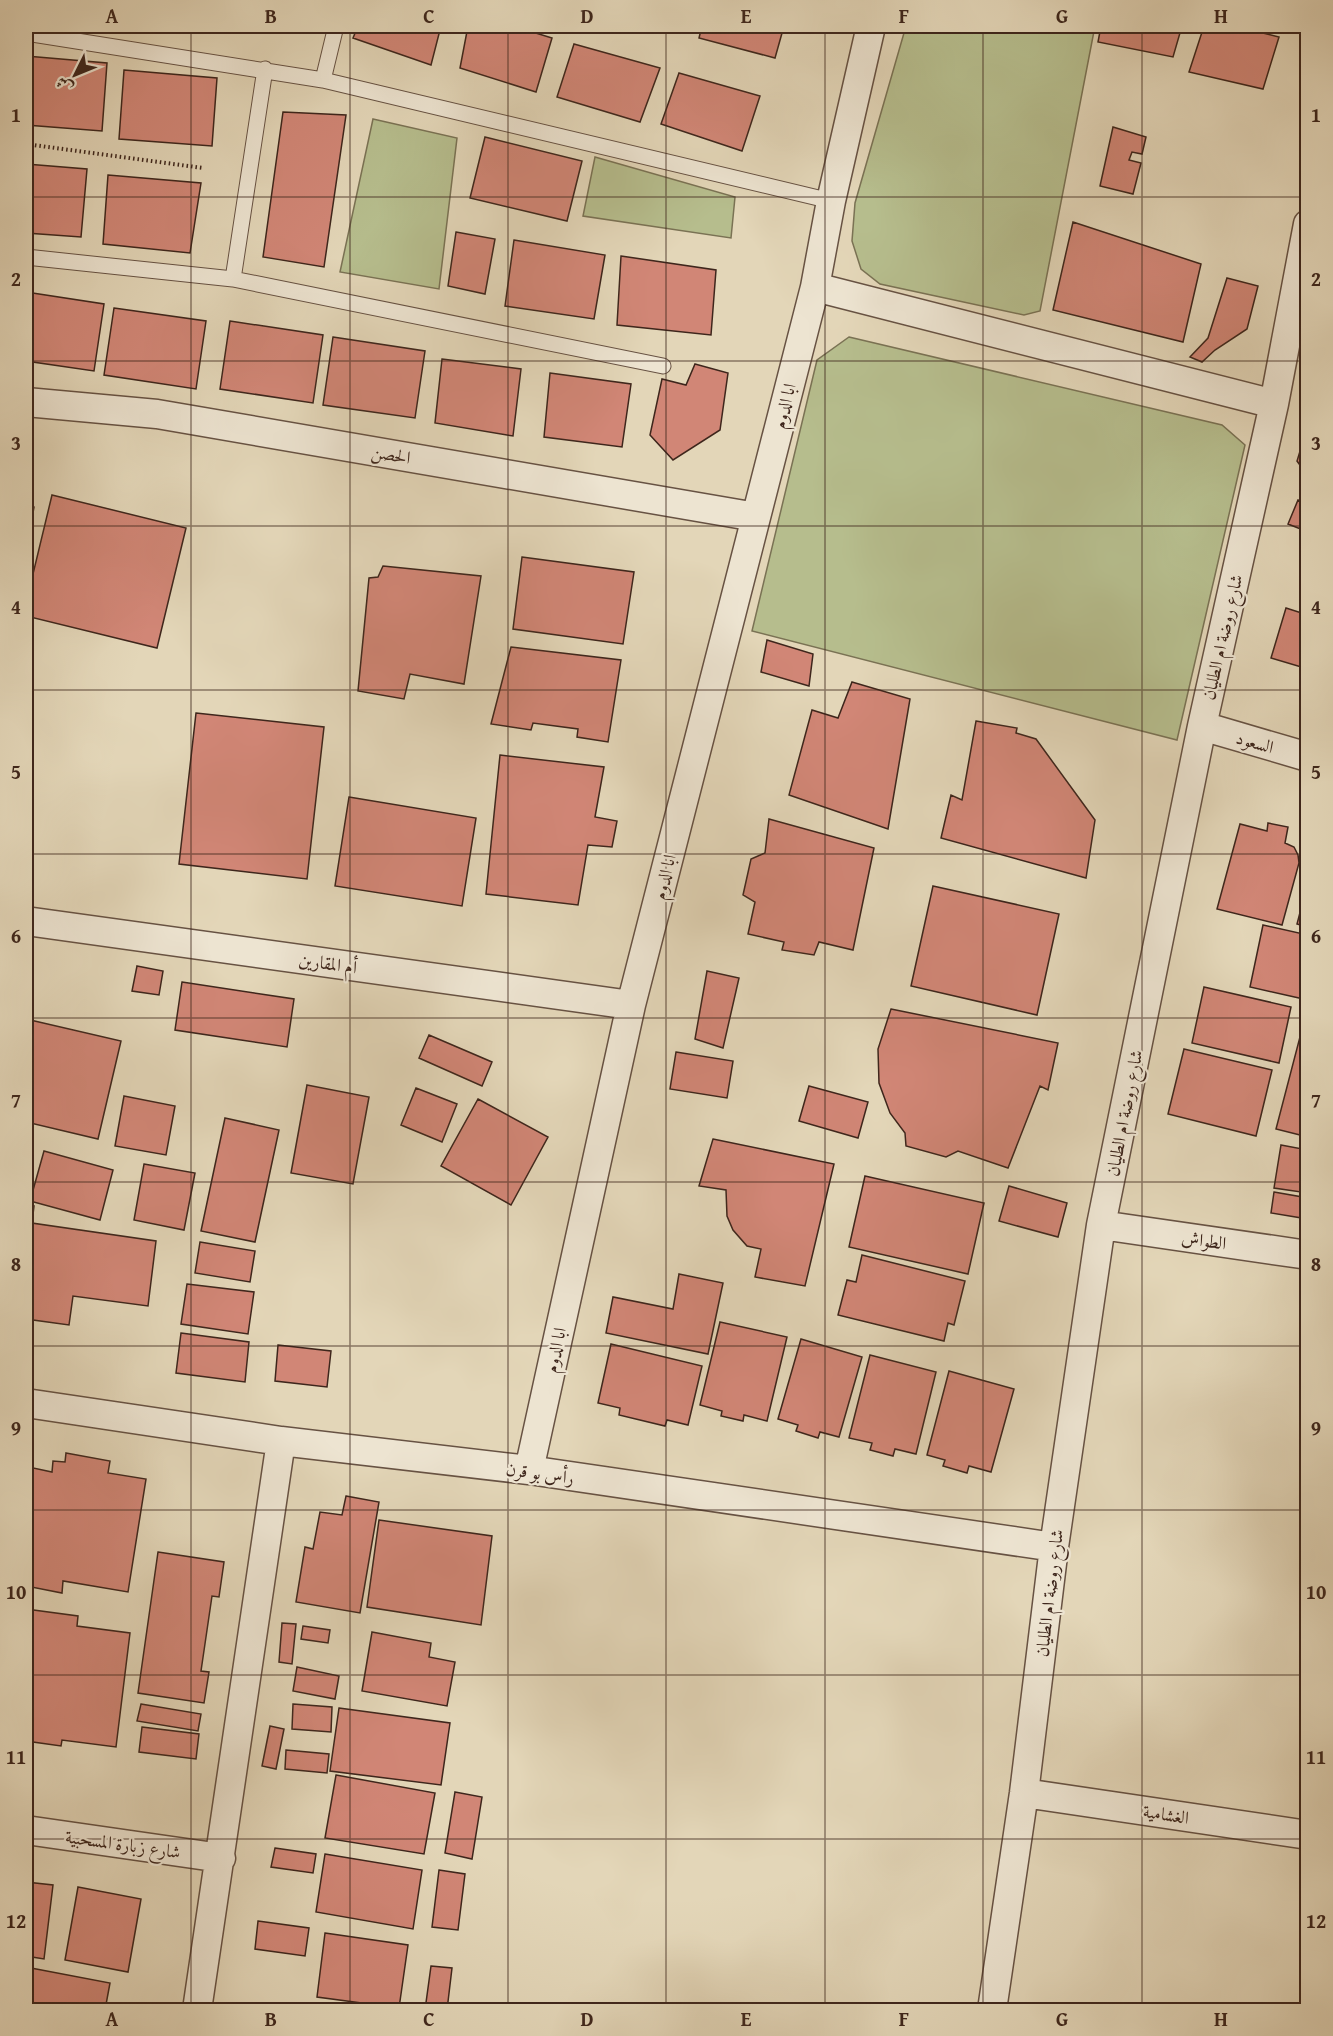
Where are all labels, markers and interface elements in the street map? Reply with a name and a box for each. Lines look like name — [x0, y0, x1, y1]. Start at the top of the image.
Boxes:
text: A — [106, 1, 119, 30]
text: B — [265, 1, 277, 30]
text: C — [423, 1, 435, 30]
text: D — [580, 1, 594, 30]
text: E — [741, 1, 752, 30]
text: F — [899, 1, 909, 30]
text: G — [1056, 1, 1068, 30]
text: H — [1214, 1, 1228, 30]
north arrow — [45, 45, 105, 105]
text: ش — [50, 71, 78, 99]
text: 1 — [11, 100, 21, 129]
text: 1 — [1311, 100, 1321, 129]
text: 2 — [11, 264, 21, 293]
text: 2 — [1311, 264, 1321, 293]
street label: ابا الدوم — [765, 380, 806, 432]
text: 3 — [11, 428, 21, 457]
text: 3 — [1311, 428, 1321, 457]
street label: الحصن — [369, 437, 413, 471]
street label: شارع روضة ام الطليان — [1194, 571, 1253, 703]
text: 4 — [11, 592, 21, 621]
text: 4 — [1311, 592, 1321, 621]
street label: السعود — [1233, 724, 1277, 760]
text: 5 — [11, 757, 21, 786]
text: 5 — [1311, 757, 1321, 786]
street label: ابا الدوم — [645, 851, 686, 903]
text: 6 — [11, 921, 21, 950]
text: 6 — [1311, 921, 1321, 950]
street label: أم المقارين — [297, 946, 360, 984]
street label: شارع روضة ام الطليان — [1099, 1047, 1152, 1179]
text: 7 — [11, 1085, 21, 1114]
text: 7 — [1311, 1085, 1321, 1114]
street label: الطواش — [1180, 1224, 1228, 1257]
text: 8 — [11, 1249, 21, 1278]
text: 8 — [1311, 1249, 1321, 1278]
street label: ابا الدوم — [537, 1325, 576, 1376]
text: 9 — [11, 1413, 21, 1442]
text: 9 — [1311, 1413, 1321, 1442]
street label: رأس بو قرن — [504, 1455, 576, 1491]
street label: شارع روضة ام الطليان — [1028, 1528, 1073, 1659]
text: 10 — [6, 1577, 26, 1606]
text: 10 — [1306, 1577, 1326, 1606]
text: 11 — [6, 1742, 26, 1771]
text: 11 — [1306, 1742, 1326, 1771]
street label: الغشامية — [1141, 1797, 1191, 1831]
street label: شارع زبارة المسحبية — [63, 1823, 182, 1867]
text: 12 — [6, 1906, 26, 1935]
text: 12 — [1306, 1906, 1326, 1935]
text: A — [106, 2004, 119, 2033]
text: B — [265, 2004, 277, 2033]
text: C — [423, 2004, 435, 2033]
text: D — [580, 2004, 594, 2033]
text: E — [741, 2004, 752, 2033]
text: F — [899, 2004, 909, 2033]
text: G — [1056, 2004, 1068, 2033]
text: H — [1214, 2004, 1228, 2033]

